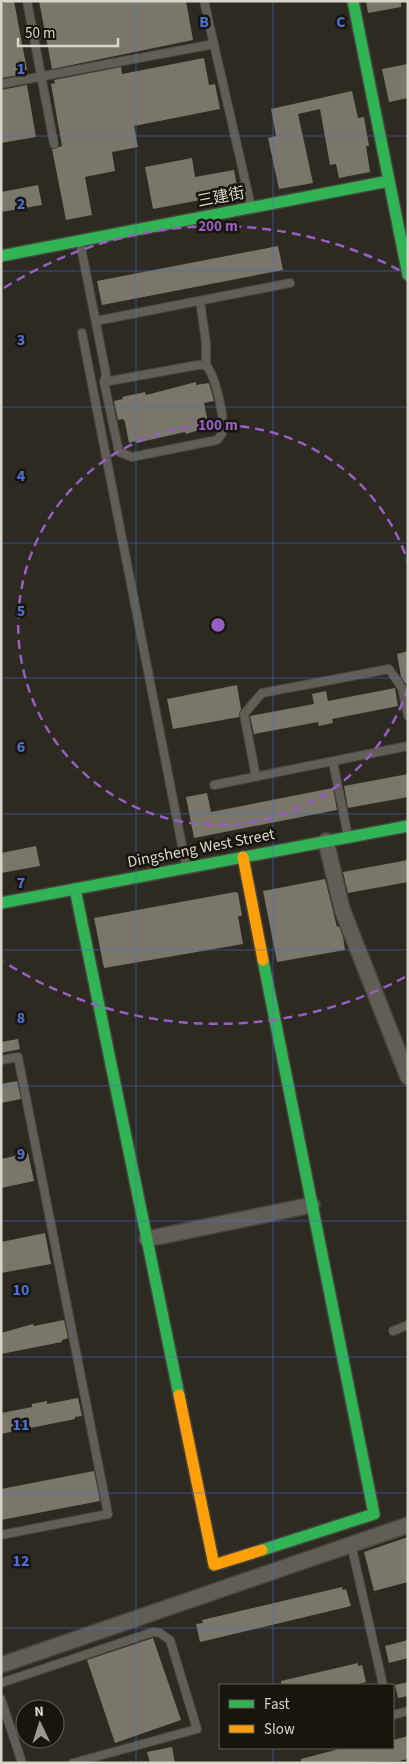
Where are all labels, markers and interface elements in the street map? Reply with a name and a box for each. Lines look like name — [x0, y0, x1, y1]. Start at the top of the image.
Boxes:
text: B — [199, 11, 209, 33]
text: C — [336, 11, 346, 33]
scale bar — [18, 15, 118, 47]
text: 50 m — [25, 23, 55, 44]
text: 1 — [17, 58, 25, 80]
street label: 三建街 — [195, 182, 247, 212]
text: 2 — [17, 193, 25, 215]
text: 200 m — [198, 216, 238, 237]
text: 3 — [17, 329, 25, 351]
text: 100 m — [198, 415, 238, 436]
text: 4 — [17, 465, 26, 487]
text: 5 — [17, 600, 25, 622]
centre of rings — [209, 616, 227, 634]
text: 6 — [17, 736, 25, 758]
street label: Dingsheng West Street — [126, 823, 277, 873]
text: 7 — [17, 872, 25, 894]
text: 8 — [17, 1007, 25, 1029]
text: 9 — [17, 1143, 25, 1165]
text: 10 — [13, 1279, 29, 1301]
text: 11 — [13, 1414, 29, 1436]
text: 12 — [13, 1550, 29, 1572]
legend — [219, 1684, 394, 1749]
text: Fast — [264, 1694, 290, 1715]
north arrow — [15, 1699, 65, 1749]
text: N — [34, 1702, 45, 1722]
text: Slow — [264, 1719, 295, 1740]

